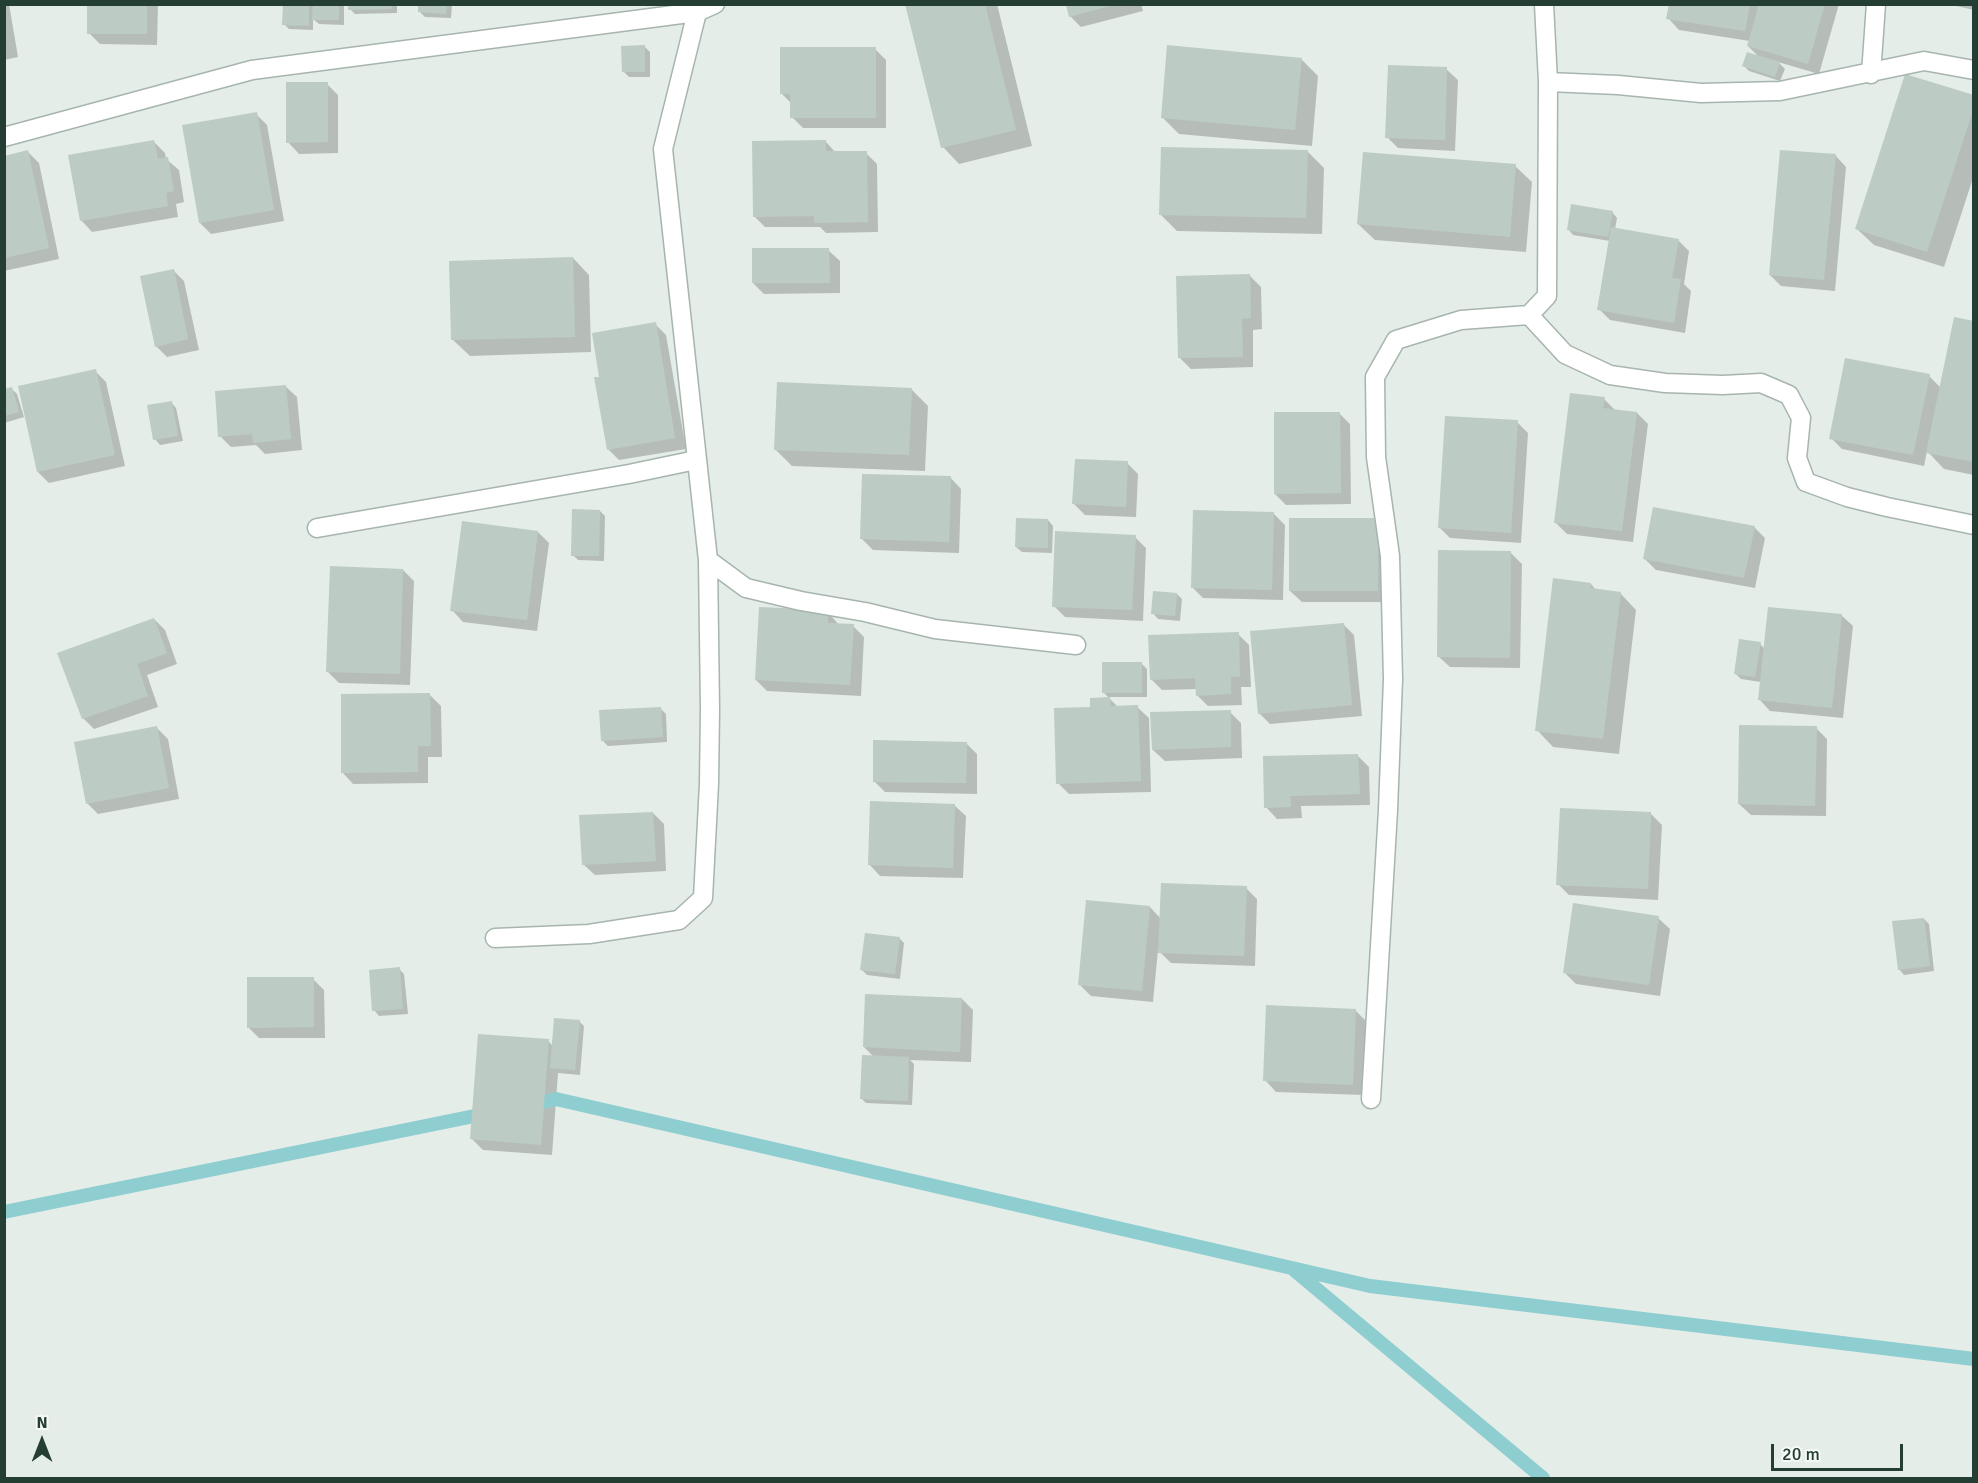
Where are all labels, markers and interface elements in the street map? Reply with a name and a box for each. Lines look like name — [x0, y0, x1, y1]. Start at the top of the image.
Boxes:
north arrow — [12, 1411, 72, 1471]
text: N — [36, 1413, 48, 1433]
scale bar — [1774, 1432, 1906, 1470]
text: 20 m — [1782, 1443, 1820, 1465]

